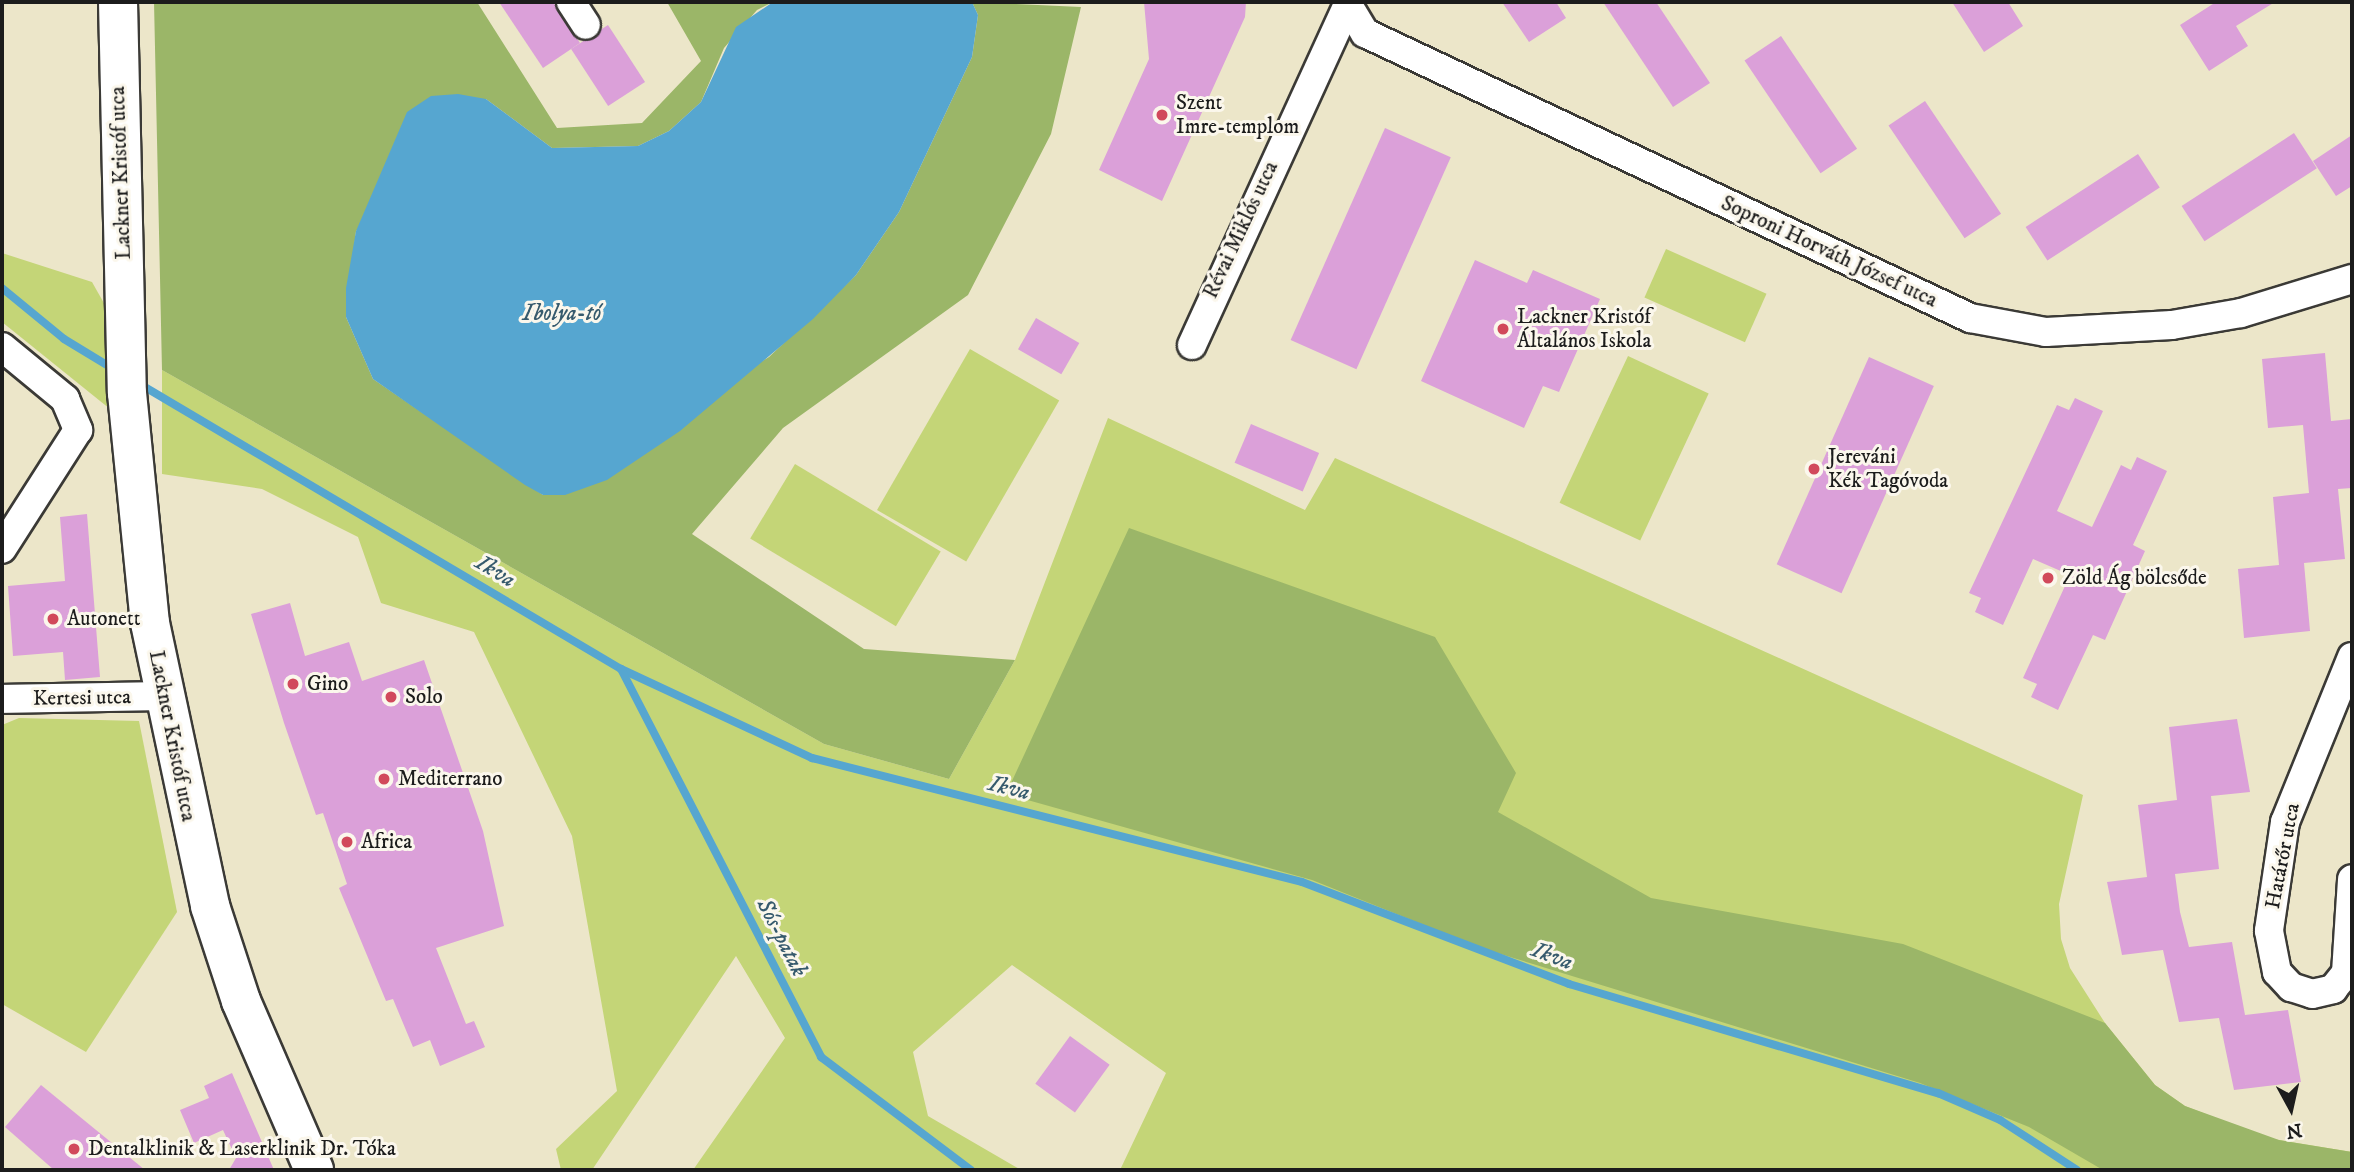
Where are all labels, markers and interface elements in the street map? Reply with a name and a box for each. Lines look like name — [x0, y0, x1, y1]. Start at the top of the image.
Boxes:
street label: Lackner Kristóf utca — [105, 86, 137, 260]
place label: Szent Imre-templom — [1176, 90, 1299, 140]
marker: Szent Imre-templom — [1154, 107, 1170, 123]
street label: Révai Miklós utca — [1198, 157, 1284, 303]
street label: Soproni Horváth József utca — [1717, 191, 1941, 313]
water label: Ibolya-tó — [523, 300, 601, 328]
place label: Lackner Kristóf Általános Iskola — [1517, 304, 1651, 354]
marker: Lackner Kristóf Általános Iskola — [1495, 321, 1511, 337]
place label: Jereváni Kék Tagóvoda — [1828, 444, 1948, 494]
marker: Jereváni Kék Tagóvoda — [1806, 461, 1822, 477]
water label: Ikva — [470, 549, 520, 595]
place label: Zöld Ág bölcsőde — [2062, 565, 2207, 591]
marker: Zöld Ág bölcsőde — [2040, 570, 2056, 586]
place label: Autonett — [67, 606, 140, 632]
marker: Autonett — [45, 611, 61, 627]
street label: Lackner Kristóf utca — [143, 649, 201, 823]
place label: Gino — [307, 671, 348, 697]
marker: Gino — [285, 676, 301, 692]
place label: Solo — [405, 684, 443, 710]
street label: Kertesi utca — [33, 685, 131, 711]
marker: Solo — [383, 689, 399, 705]
place label: Mediterrano — [398, 766, 502, 792]
marker: Mediterrano — [376, 771, 392, 787]
water label: Ikva — [986, 771, 1032, 807]
street label: Határőr utca — [2260, 801, 2306, 911]
place label: Africa — [361, 829, 412, 855]
marker: Africa — [339, 834, 355, 850]
water label: Sós-patak — [750, 894, 812, 982]
water label: Ikva — [1528, 937, 1576, 977]
north arrow — [2256, 1074, 2326, 1144]
text: N — [2285, 1118, 2303, 1143]
place label: Dentalklinik & Laserklinik Dr. Tóka — [88, 1136, 396, 1162]
marker: Dentalklinik & Laserklinik Dr. Tóka — [66, 1141, 82, 1157]

